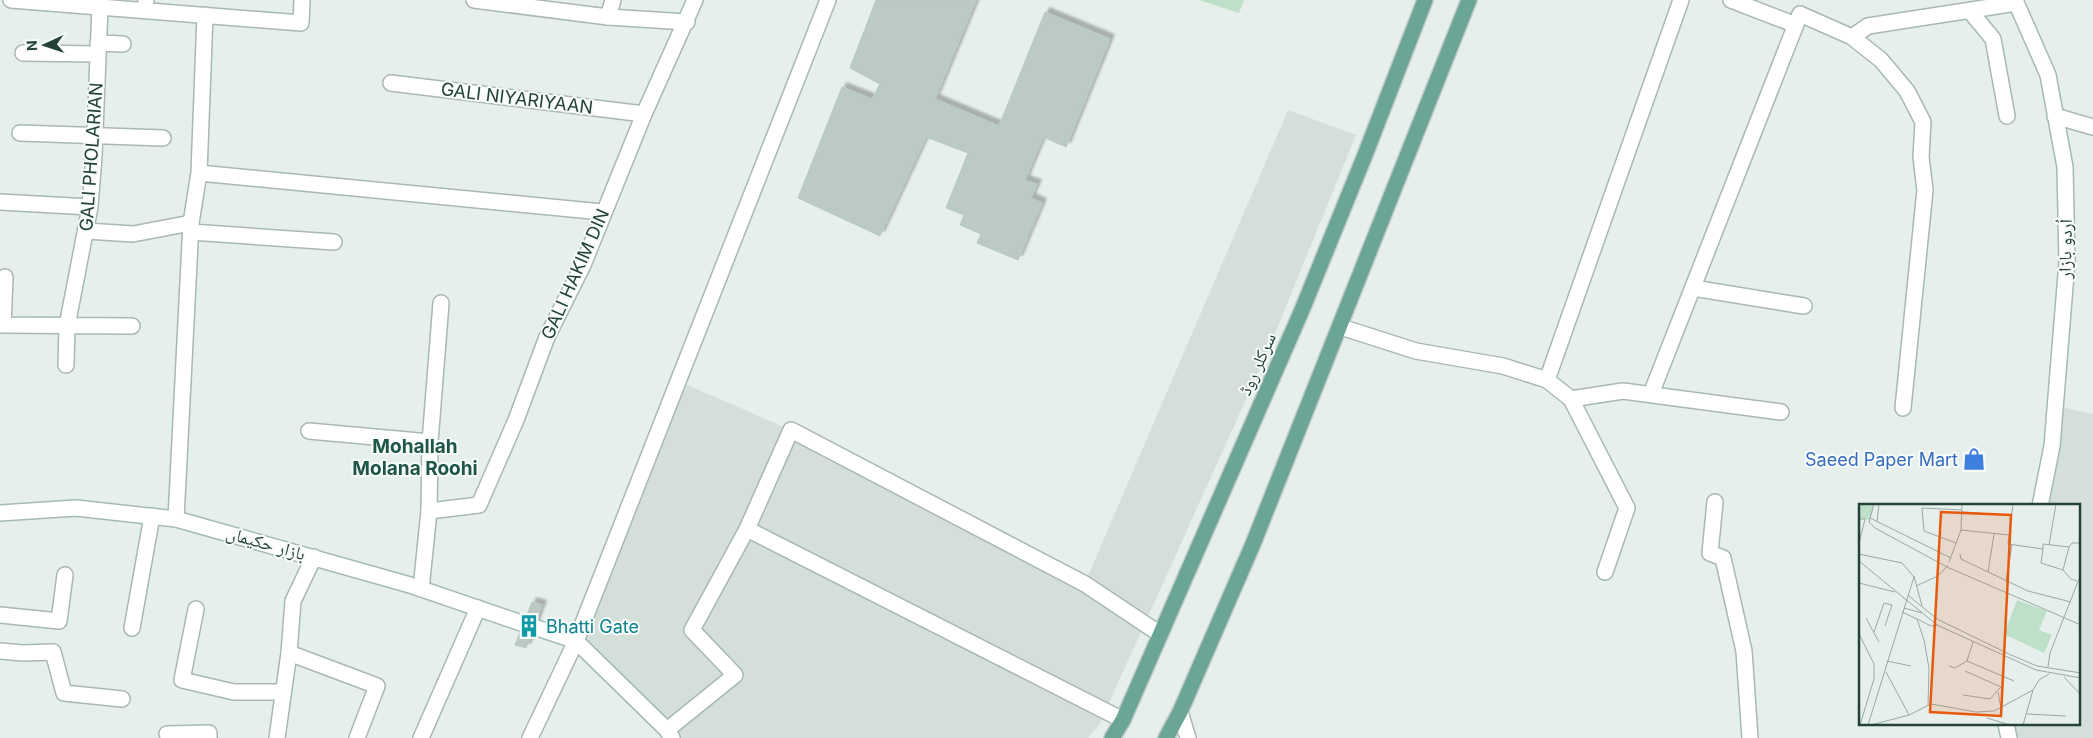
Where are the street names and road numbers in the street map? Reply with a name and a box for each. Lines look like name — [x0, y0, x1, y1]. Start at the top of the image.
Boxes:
street label: GALI NIYARIYAAN — [440, 78, 594, 118]
street label: GALI PHOLARIAN — [75, 82, 107, 232]
street label: GALI HAKIM DIN — [537, 205, 613, 343]
street label: اُردو بازار — [2054, 219, 2077, 280]
street label: سرکلر روڈ — [1234, 330, 1280, 398]
street label: بازار حکیماں — [224, 522, 308, 565]

